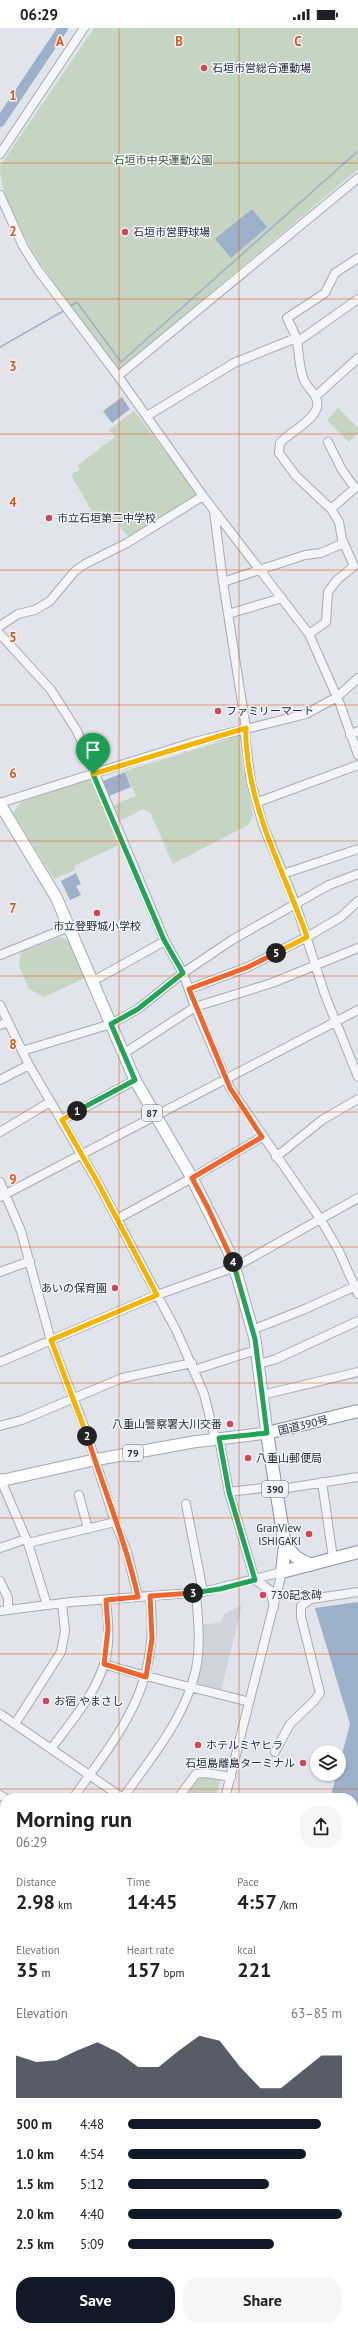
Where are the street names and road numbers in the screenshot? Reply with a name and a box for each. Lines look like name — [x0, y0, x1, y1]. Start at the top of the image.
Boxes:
road number: 87 — [142, 1105, 162, 1121]
street label: 国道390号 — [277, 1412, 329, 1438]
road number: 79 — [123, 1445, 143, 1461]
road number: 390 — [262, 1481, 288, 1497]

